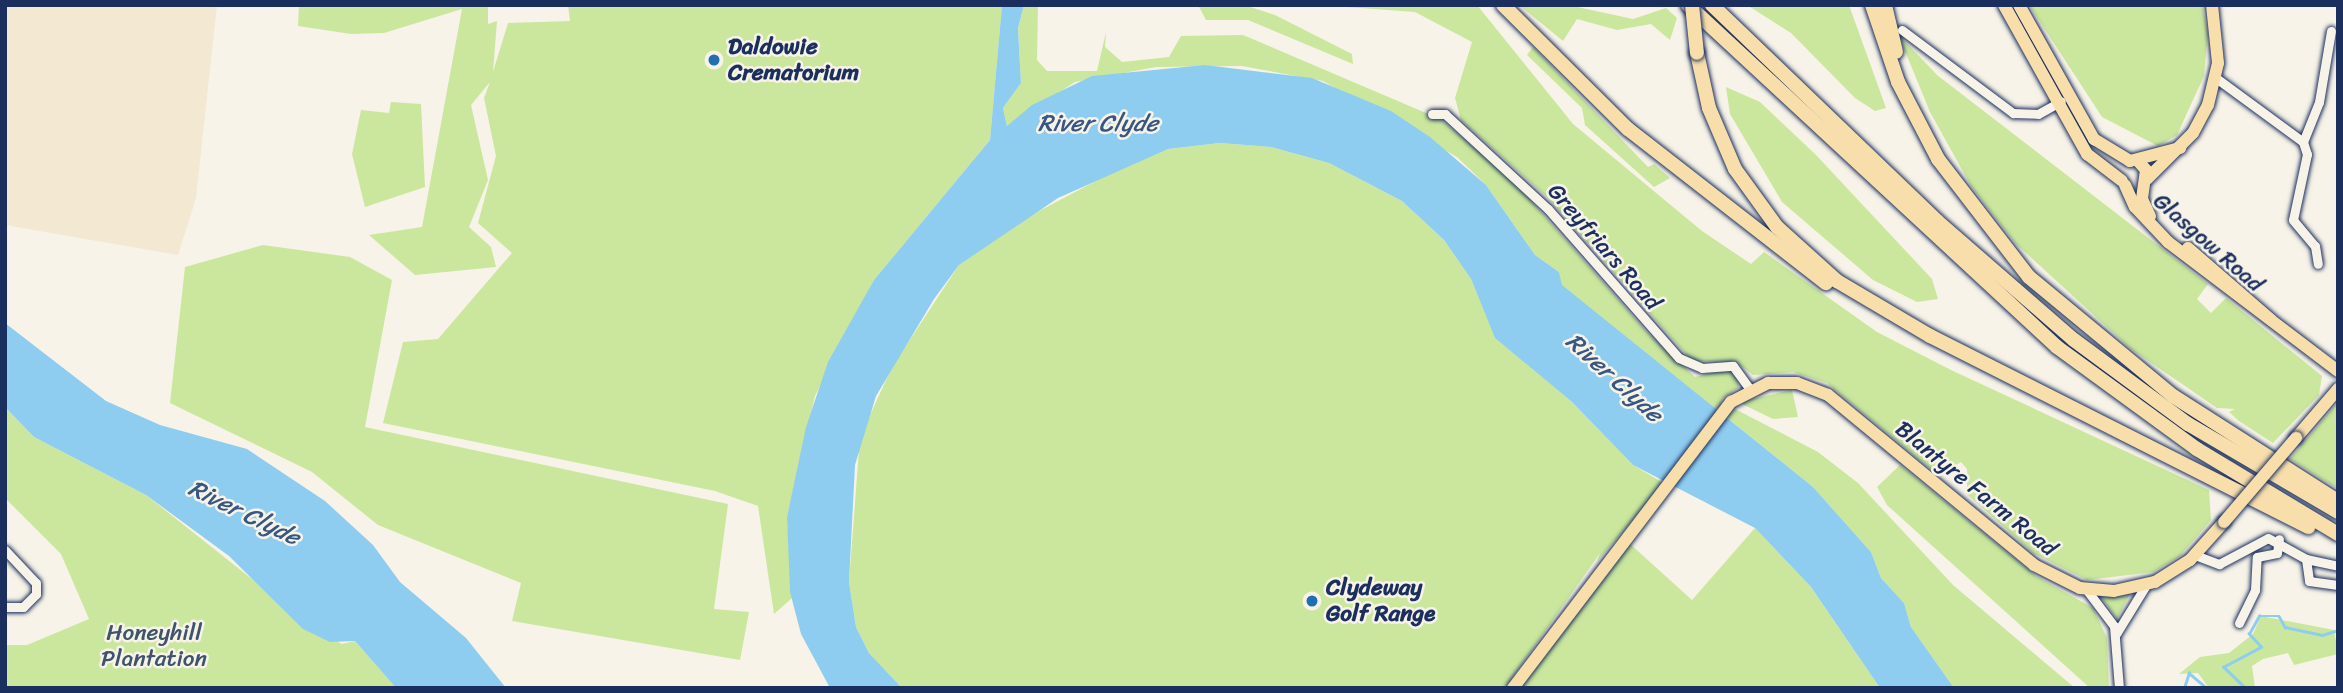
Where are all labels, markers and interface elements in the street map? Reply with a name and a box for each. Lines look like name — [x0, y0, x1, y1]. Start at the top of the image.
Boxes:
place label: Daldowie Crematorium — [728, 33, 859, 87]
marker: Daldowie Crematorium — [706, 52, 722, 68]
water label: River Clyde — [1038, 110, 1158, 138]
street label: Greyfriars Road — [1541, 178, 1667, 316]
street label: Glasgow Road — [2147, 187, 2269, 299]
water label: River Clyde — [1560, 327, 1668, 429]
street label: Blantyre Farm Road — [1890, 415, 2062, 563]
water label: River Clyde — [184, 474, 304, 552]
place label: Clydeway Golf Range — [1326, 574, 1436, 628]
marker: Clydeway Golf Range — [1304, 593, 1320, 609]
park label: Honeyhill Plantation — [101, 619, 207, 673]

